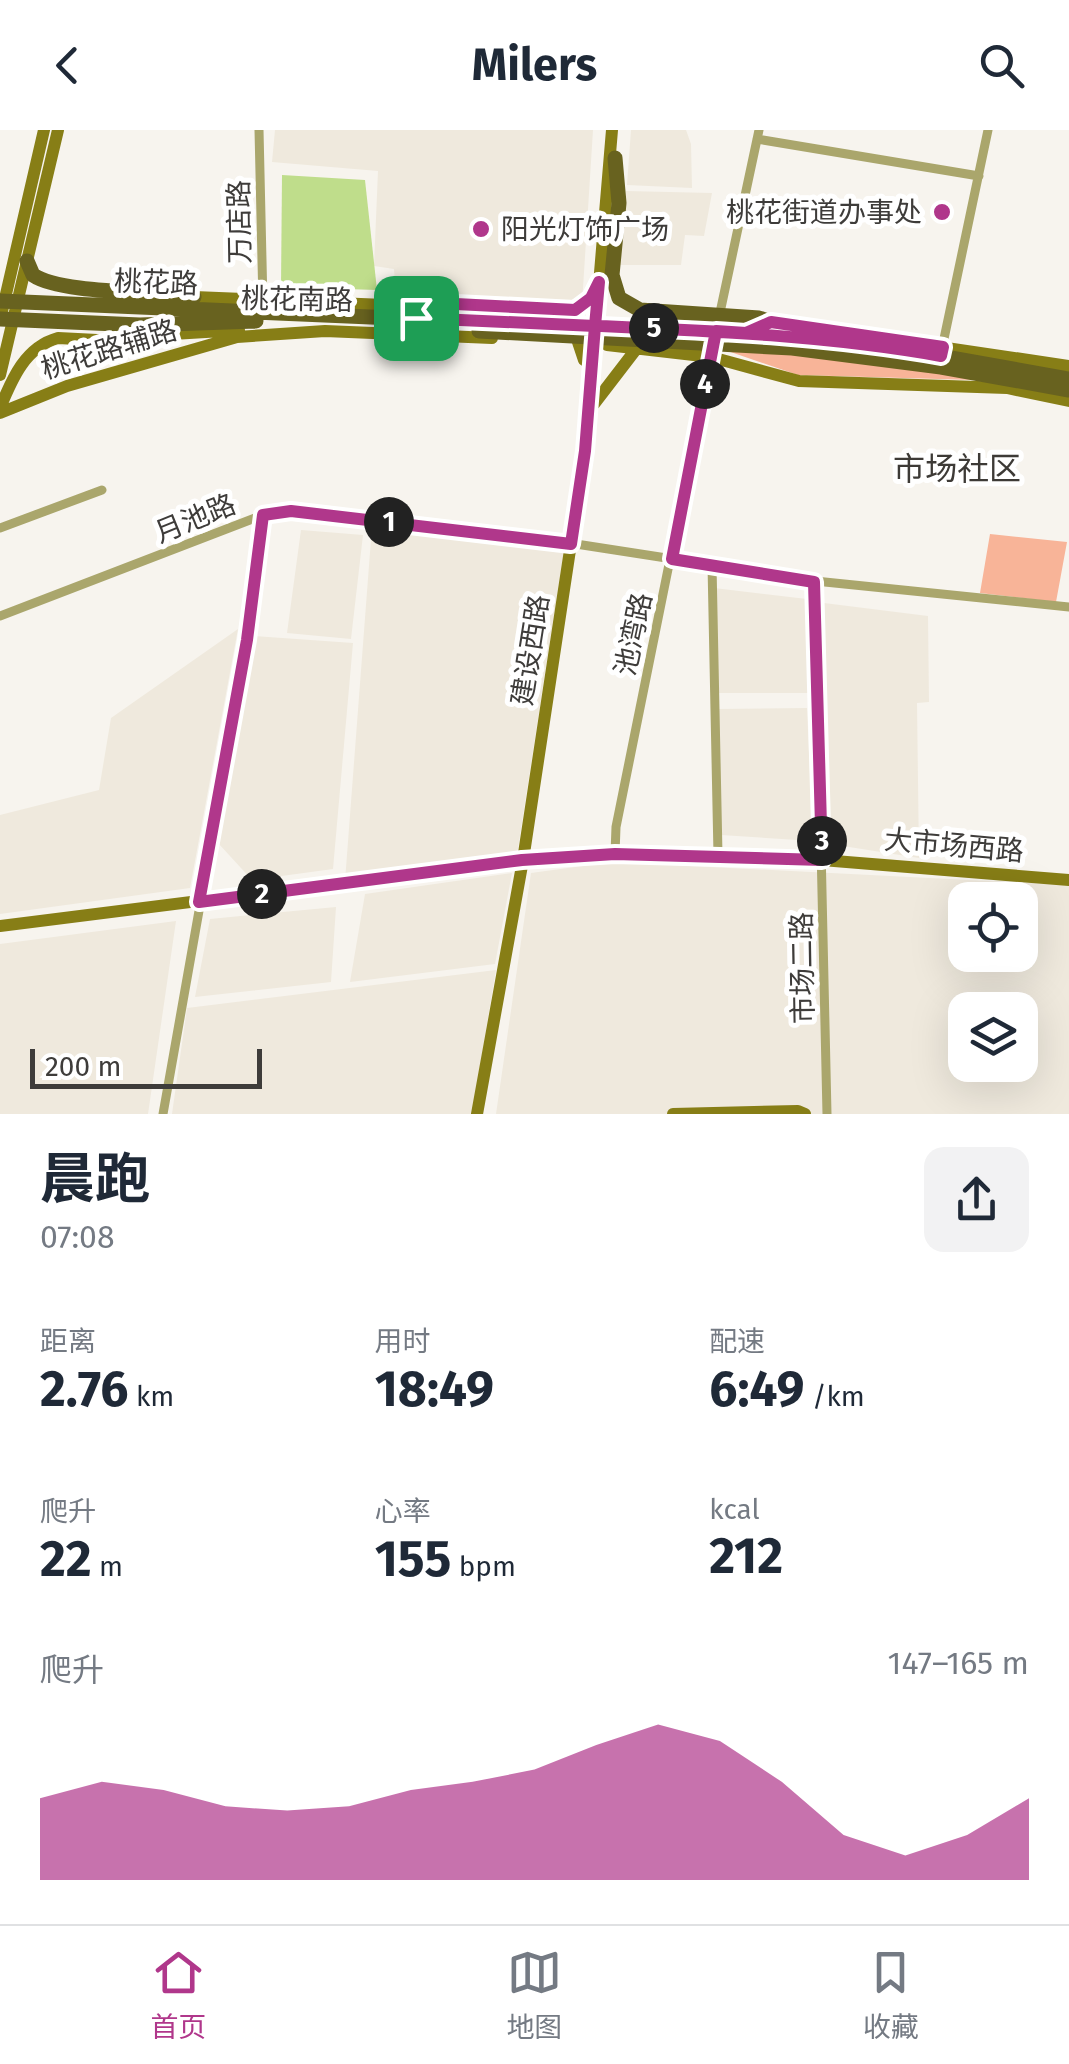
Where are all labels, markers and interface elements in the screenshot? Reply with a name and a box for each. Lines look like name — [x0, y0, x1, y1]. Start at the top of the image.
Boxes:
icon: back — [40, 38, 95, 93]
text: Milers — [472, 38, 597, 92]
icon: search — [974, 38, 1029, 93]
street label: 万店路 — [222, 180, 257, 264]
place label: 桃花街道办事处 — [726, 196, 922, 229]
marker: 桃花街道办事处 — [931, 201, 953, 223]
place label: 阳光灯饰广场 — [501, 213, 669, 246]
marker: 阳光灯饰广场 — [470, 218, 492, 240]
street label: 桃花路 — [113, 265, 199, 300]
pin — [374, 276, 459, 361]
street label: 桃花南路 — [241, 282, 353, 317]
icon: arrive — [389, 291, 444, 346]
pin: 5 — [629, 303, 679, 353]
text: 5 — [646, 311, 662, 344]
street label: 桃花路辅路 — [37, 313, 181, 386]
pin: 4 — [680, 359, 730, 409]
text: 4 — [697, 367, 713, 400]
district label: 市场社区 — [893, 450, 1021, 488]
street label: 月池路 — [150, 487, 240, 549]
pin: 1 — [364, 497, 414, 547]
text: 1 — [383, 505, 396, 538]
street label: 池湾路 — [609, 590, 658, 679]
street label: 建设西路 — [505, 592, 556, 708]
pin: 3 — [797, 816, 847, 866]
street label: 大市场西路 — [883, 823, 1025, 868]
text: 3 — [815, 824, 829, 857]
pin: 2 — [237, 869, 287, 919]
text: 2 — [255, 877, 269, 910]
map controls — [948, 882, 1038, 1082]
button: locate — [948, 882, 1038, 972]
street label: 市场二路 — [785, 912, 820, 1024]
button: layers — [948, 992, 1038, 1082]
scale bar — [30, 1044, 262, 1088]
text: 200 m — [45, 1050, 122, 1083]
text: 晨跑 — [40, 1147, 150, 1213]
button: share — [924, 1147, 1029, 1252]
text: 07:08 — [40, 1218, 115, 1256]
text: 距离 — [40, 1325, 96, 1358]
text: 用时 — [375, 1325, 431, 1358]
text: 配速 — [709, 1325, 765, 1358]
text: 2.76 — [40, 1359, 129, 1419]
text: 18:49 — [375, 1359, 494, 1419]
text: 6:49 — [709, 1359, 805, 1419]
text: km — [129, 1380, 174, 1413]
text: /km — [805, 1380, 865, 1413]
text: kcal — [709, 1493, 760, 1526]
text: 爬升 — [40, 1495, 96, 1528]
text: 心率 — [375, 1495, 431, 1528]
text: 212 — [709, 1526, 783, 1586]
text: 22 — [40, 1529, 92, 1589]
text: 155 — [375, 1529, 451, 1589]
text: m — [92, 1550, 123, 1583]
text: bpm — [451, 1550, 516, 1583]
text: 147–165 m — [888, 1644, 1029, 1682]
text: 爬升 — [40, 1651, 104, 1689]
tab: 首页 — [150, 1945, 206, 2045]
tab: 地图 — [506, 1945, 563, 2045]
tab: 收藏 — [863, 1945, 919, 2045]

